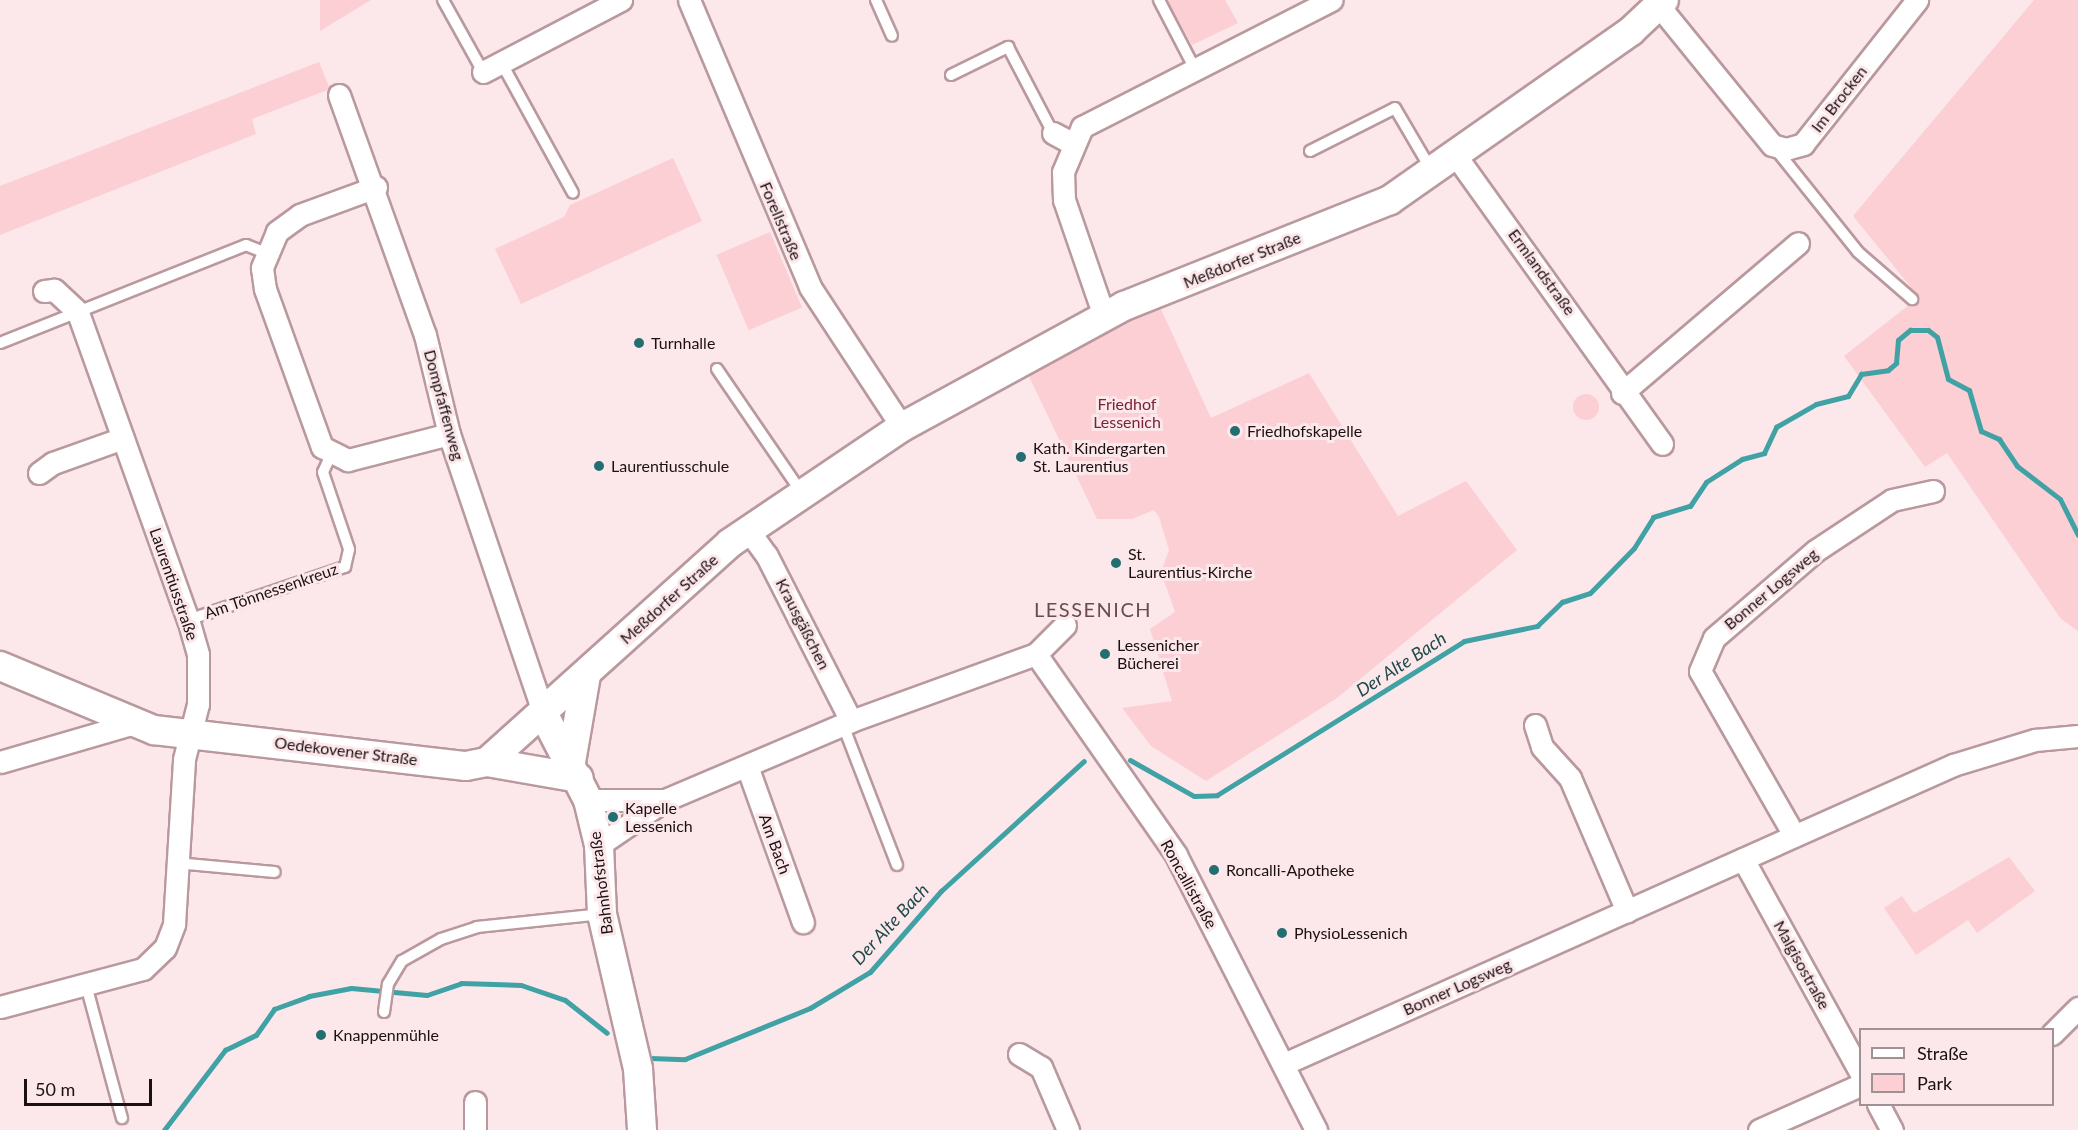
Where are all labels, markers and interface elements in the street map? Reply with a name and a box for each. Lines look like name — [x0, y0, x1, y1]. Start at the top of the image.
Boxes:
street label: Im Brocken — [1807, 62, 1871, 136]
street label: Forellstraße — [756, 179, 806, 263]
street label: Ermlandstraße — [1504, 225, 1580, 319]
street label: Meßdorfer Straße — [1180, 228, 1304, 292]
place label: Turnhalle — [651, 333, 715, 353]
marker: Turnhalle — [632, 336, 646, 350]
street label: Dompfaffenweg — [420, 348, 468, 462]
park label: Friedhof Lessenich — [1093, 394, 1161, 432]
place label: Friedhofskapelle — [1247, 421, 1362, 441]
marker: Friedhofskapelle — [1228, 424, 1242, 438]
place label: Kath. Kindergarten St. Laurentius — [1033, 438, 1166, 476]
marker: Kath. Kindergarten St. Laurentius — [1014, 450, 1028, 464]
place label: Laurentiusschule — [611, 456, 729, 476]
marker: Laurentiusschule — [592, 459, 606, 473]
street label: Laurentiusstraße — [146, 525, 202, 643]
place label: St. Laurentius-Kirche — [1128, 544, 1252, 582]
street label: Bonner Logsweg — [1720, 544, 1822, 634]
street label: Meßdorfer Straße — [616, 550, 722, 648]
marker: St. Laurentius-Kirche — [1109, 556, 1123, 570]
street label: Am Tönnessenkreuz — [201, 559, 341, 623]
street label: Krausgäßchen — [772, 575, 834, 673]
district label: LESSENICH — [1034, 597, 1152, 621]
water label: Der Alte Bach — [1352, 627, 1450, 701]
place label: Lessenicher Bücherei — [1117, 635, 1199, 673]
marker: Lessenicher Bücherei — [1098, 647, 1112, 661]
street label: Oedekovener Straße — [273, 733, 419, 769]
place label: Kapelle Lessenich — [625, 798, 693, 836]
marker: Kapelle Lessenich — [606, 810, 620, 824]
street label: Am Bach — [755, 811, 795, 877]
street label: Bahnhofstraße — [585, 830, 617, 936]
street label: Roncallistraße — [1157, 836, 1221, 932]
place label: Roncalli-Apotheke — [1226, 860, 1354, 880]
marker: Roncalli-Apotheke — [1207, 863, 1221, 877]
water label: Der Alte Bach — [847, 879, 933, 969]
street label: Malgisostraße — [1770, 917, 1834, 1013]
place label: PhysioLessenich — [1294, 923, 1408, 943]
marker: PhysioLessenich — [1275, 926, 1289, 940]
street label: Bonner Logsweg — [1400, 955, 1514, 1019]
place label: Knappenmühle — [333, 1025, 439, 1045]
marker: Knappenmühle — [314, 1028, 328, 1042]
legend — [1859, 1028, 2054, 1106]
text: Straße — [1917, 1042, 1968, 1064]
scale bar — [27, 1067, 154, 1105]
text: Park — [1917, 1072, 1952, 1094]
text: 50 m — [35, 1078, 75, 1100]

